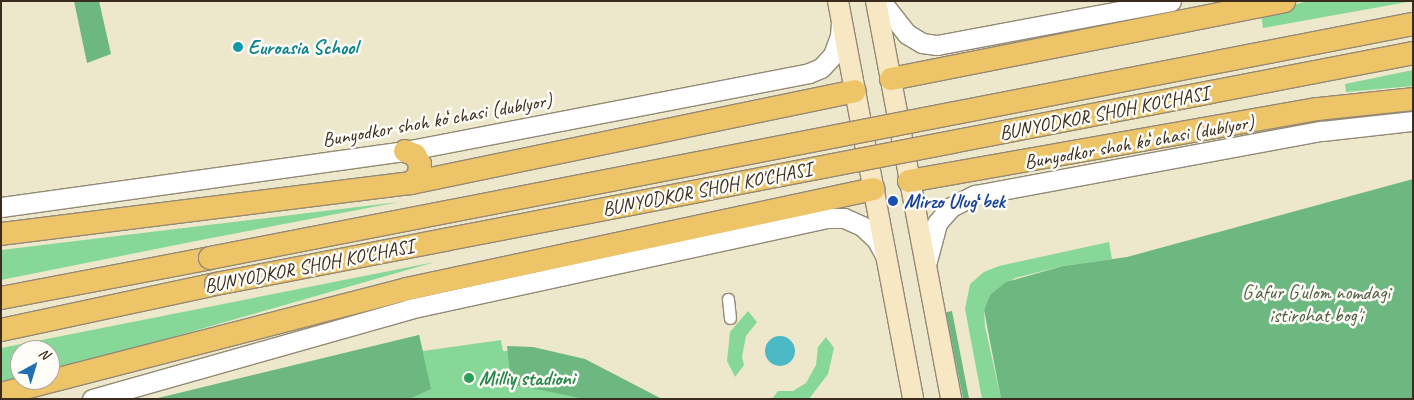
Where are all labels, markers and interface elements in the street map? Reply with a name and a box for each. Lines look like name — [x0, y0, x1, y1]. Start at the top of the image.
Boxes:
place label: Euroasia School — [248, 35, 357, 59]
marker: Euroasia School — [232, 41, 244, 53]
street label: BUNYODKOR SHOH KO'CHASI — [997, 81, 1211, 145]
street label: Bunyodkor shoh koʻchasi (dublyor) — [320, 88, 554, 152]
street label: Bunyodkor shoh koʻchasi (dublyor) — [1022, 110, 1256, 174]
street label: BUNYODKOR SHOH KO'CHASI — [600, 157, 814, 221]
place label: Mirzo Ulugʻbek — [904, 189, 1005, 213]
marker: Mirzo Ulugʻbek — [886, 194, 900, 208]
street label: BUNYODKOR SHOH KO'CHASI — [202, 234, 416, 298]
park label: G'afur G'ulom nomdagi istirohat bog'i — [1242, 280, 1390, 327]
north arrow — [10, 340, 60, 390]
text: N — [35, 344, 53, 363]
place label: Milliy stadioni — [479, 366, 575, 390]
marker: Milliy stadioni — [463, 372, 475, 384]

